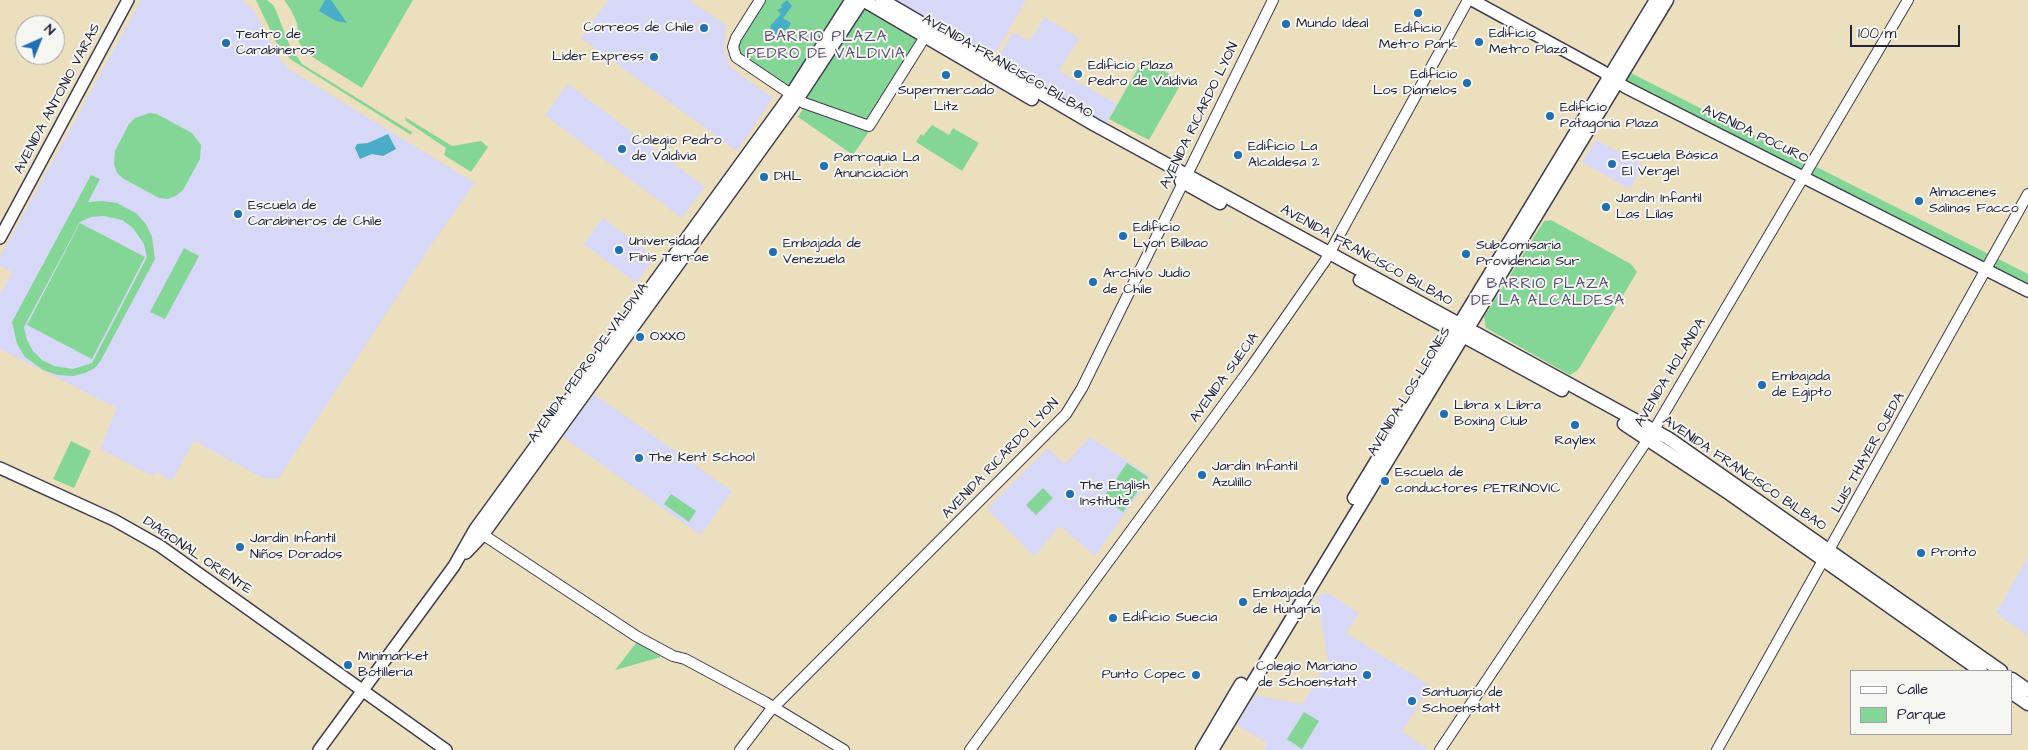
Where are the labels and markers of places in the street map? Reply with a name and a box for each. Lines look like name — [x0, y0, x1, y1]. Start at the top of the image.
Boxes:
marker: Edificio Metro Park — [1412, 7, 1424, 19]
place label: Mundo Ideal — [1296, 16, 1369, 32]
marker: Mundo Ideal — [1280, 18, 1292, 30]
place label: Correos de Chile — [584, 20, 694, 36]
place label: Edificio Metro Park — [1379, 21, 1457, 54]
marker: Correos de Chile — [698, 22, 710, 34]
place label: Edificio Metro Plaza — [1489, 26, 1567, 58]
place label: Teatro de Carabineros — [236, 27, 315, 59]
marker: Edificio Metro Plaza — [1473, 36, 1485, 48]
marker: Teatro de Carabineros — [220, 37, 232, 49]
place label: Lider Express — [552, 49, 644, 65]
marker: Lider Express — [648, 51, 660, 63]
place label: Edificio Plaza Pedro de Valdivia — [1088, 58, 1197, 90]
place label: Edificio Los Diamelos — [1373, 67, 1457, 100]
marker: Edificio Plaza Pedro de Valdivia — [1072, 68, 1084, 80]
marker: Supermercado Litz — [940, 69, 952, 81]
marker: Edificio Los Diamelos — [1461, 77, 1473, 89]
place label: Supermercado Litz — [898, 83, 994, 115]
place label: Edificio Patagonia Plaza — [1560, 100, 1658, 132]
marker: Edificio Patagonia Plaza — [1544, 110, 1556, 122]
place label: Colegio Pedro de Valdivia — [632, 133, 722, 166]
place label: Edificio La Alcaldesa 2 — [1248, 139, 1320, 172]
marker: Colegio Pedro de Valdivia — [616, 143, 628, 155]
place label: Escuela Básica El Vergel — [1622, 148, 1718, 180]
marker: Edificio La Alcaldesa 2 — [1232, 149, 1244, 161]
place label: Parroquia La Anunciación — [834, 150, 919, 182]
marker: Escuela Básica El Vergel — [1606, 158, 1618, 170]
marker: Parroquia La Anunciación — [818, 160, 830, 172]
place label: DHL — [774, 169, 801, 185]
marker: DHL — [758, 171, 770, 183]
place label: Almacenes Salinas Facco — [1929, 185, 2019, 218]
place label: Jardín Infantil Las Lilas — [1616, 191, 1702, 223]
marker: Almacenes Salinas Facco — [1913, 195, 1925, 207]
place label: Escuela de Carabineros de Chile — [248, 198, 382, 230]
marker: Jardín Infantil Las Lilas — [1600, 201, 1612, 213]
marker: Escuela de Carabineros de Chile — [232, 208, 244, 220]
place label: Edificio Lyon Bilbao — [1133, 220, 1208, 252]
marker: Edificio Lyon Bilbao — [1117, 230, 1129, 242]
place label: Universidad Finis Terrae — [629, 234, 709, 266]
place label: Embajada de Venezuela — [783, 236, 861, 268]
place label: Subcomisaría Providencia Sur — [1476, 238, 1579, 270]
marker: Universidad Finis Terrae — [613, 244, 625, 256]
marker: Embajada de Venezuela — [767, 246, 779, 258]
marker: Subcomisaría Providencia Sur — [1460, 248, 1472, 260]
place label: Archivo Judío de Chile — [1103, 266, 1190, 298]
marker: Archivo Judío de Chile — [1087, 276, 1099, 288]
place label: OXXO — [650, 329, 686, 345]
marker: OXXO — [634, 331, 646, 343]
place label: Embajada de Egipto — [1772, 369, 1831, 402]
marker: Embajada de Egipto — [1756, 379, 1768, 391]
place label: Libra x Libra Boxing Club — [1454, 398, 1541, 431]
marker: Libra x Libra Boxing Club — [1438, 408, 1450, 420]
marker: Raylex — [1569, 419, 1581, 431]
place label: Raylex — [1554, 433, 1596, 449]
place label: The Kent School — [649, 450, 755, 466]
marker: The Kent School — [633, 452, 645, 464]
place label: Jardín Infantil Azulillo — [1212, 459, 1298, 492]
place label: Escuela de conductores PETRINOVIC — [1395, 465, 1560, 498]
marker: Jardín Infantil Azulillo — [1196, 469, 1208, 481]
marker: Escuela de conductores PETRINOVIC — [1379, 475, 1391, 487]
place label: The English Institute — [1080, 478, 1150, 511]
marker: The English Institute — [1064, 488, 1076, 500]
place label: Jardín Infantil Niños Dorados — [250, 531, 342, 564]
marker: Jardín Infantil Niños Dorados — [234, 541, 246, 553]
place label: Pronto — [1931, 545, 1976, 561]
marker: Pronto — [1915, 547, 1927, 559]
place label: Embajada de Hungría — [1253, 586, 1320, 618]
marker: Embajada de Hungría — [1237, 596, 1249, 608]
place label: Edificio Suecia — [1123, 610, 1217, 626]
marker: Edificio Suecia — [1107, 612, 1119, 624]
place label: Minimarket Botilleria — [358, 649, 428, 682]
marker: Minimarket Botilleria — [342, 659, 354, 671]
place label: Colegio Mariano de Schoenstatt — [1256, 659, 1357, 692]
place label: Punto Copec — [1102, 667, 1186, 683]
marker: Punto Copec — [1190, 669, 1202, 681]
marker: Colegio Mariano de Schoenstatt — [1361, 669, 1373, 681]
place label: Santuario de Schoenstatt — [1422, 685, 1503, 718]
marker: Santuario de Schoenstatt — [1406, 695, 1418, 707]

